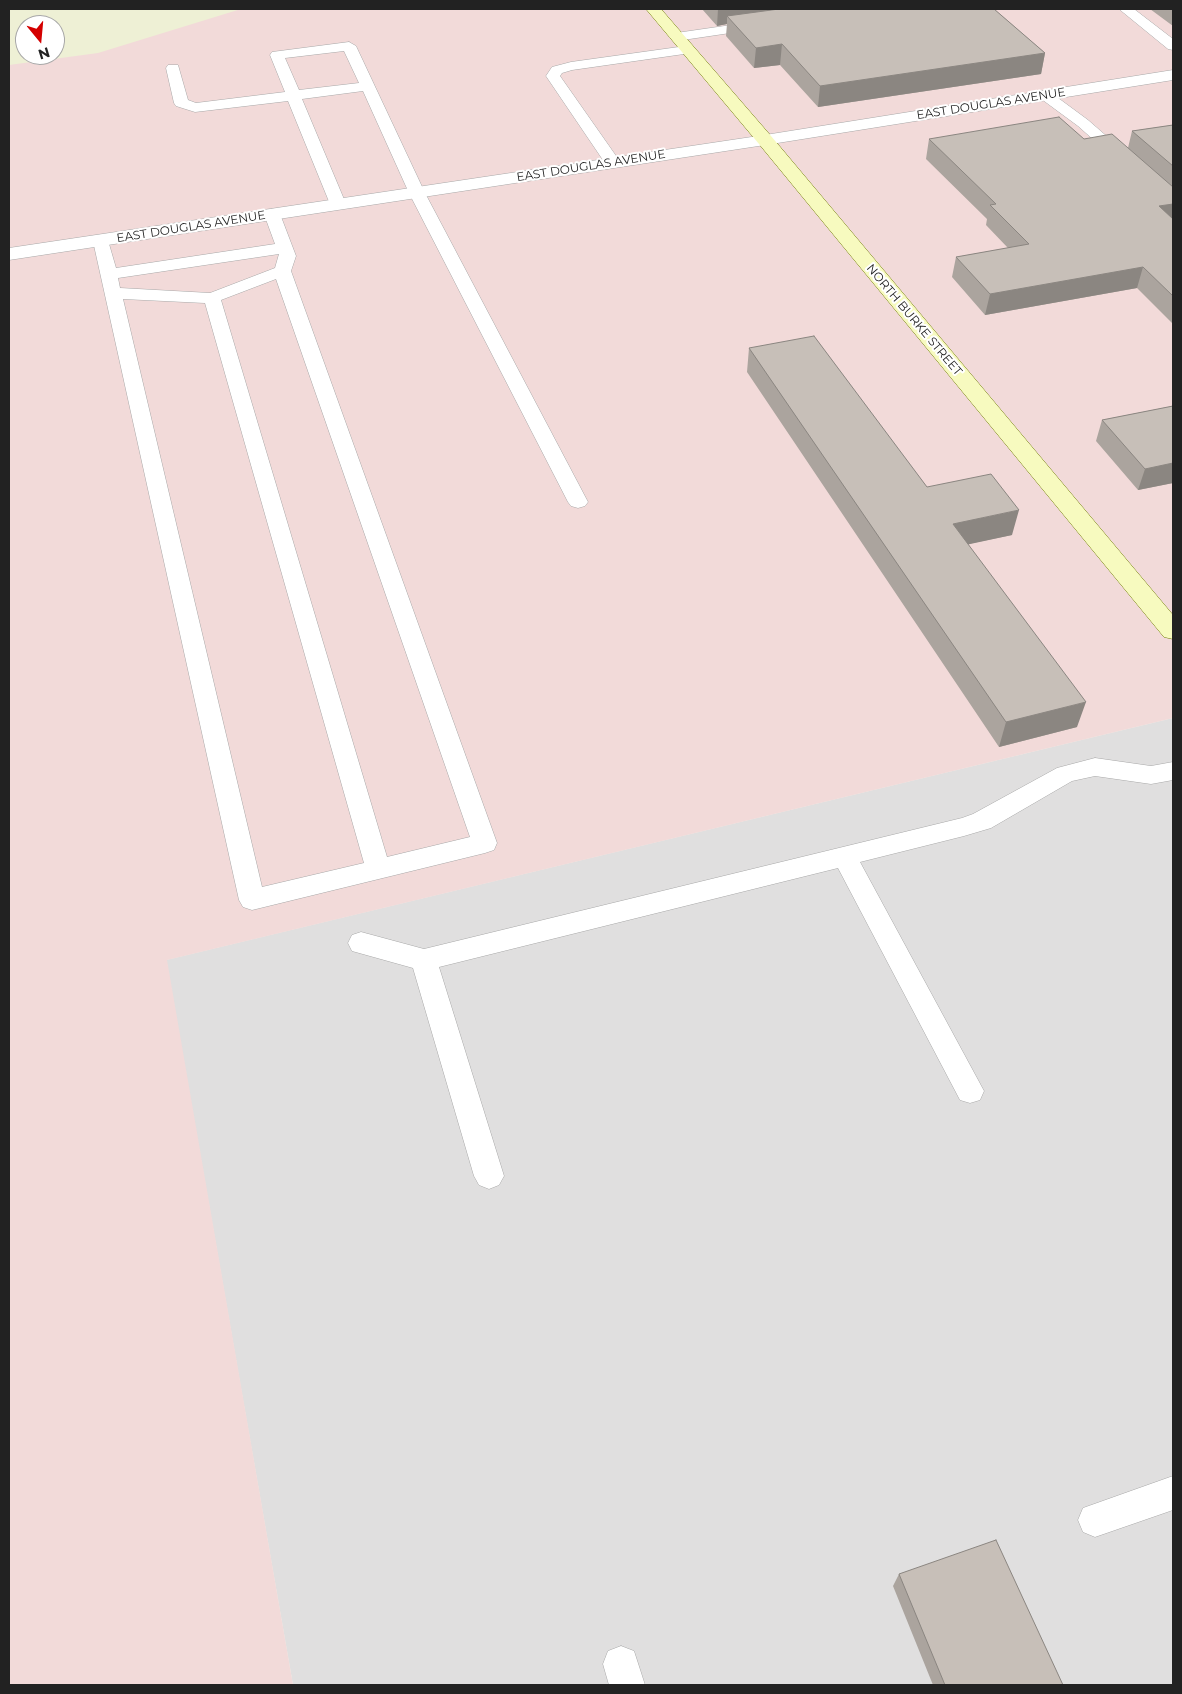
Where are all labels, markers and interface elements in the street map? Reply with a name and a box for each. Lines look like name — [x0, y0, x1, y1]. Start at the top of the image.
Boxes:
north arrow — [15, 15, 65, 65]
text: N — [36, 43, 52, 64]
street label: EAST DOUGLAS AVENUE — [916, 85, 1066, 123]
street label: EAST DOUGLAS AVENUE — [516, 147, 666, 185]
street label: EAST DOUGLAS AVENUE — [116, 208, 266, 246]
street label: NORTH BURKE STREET — [863, 261, 965, 379]

